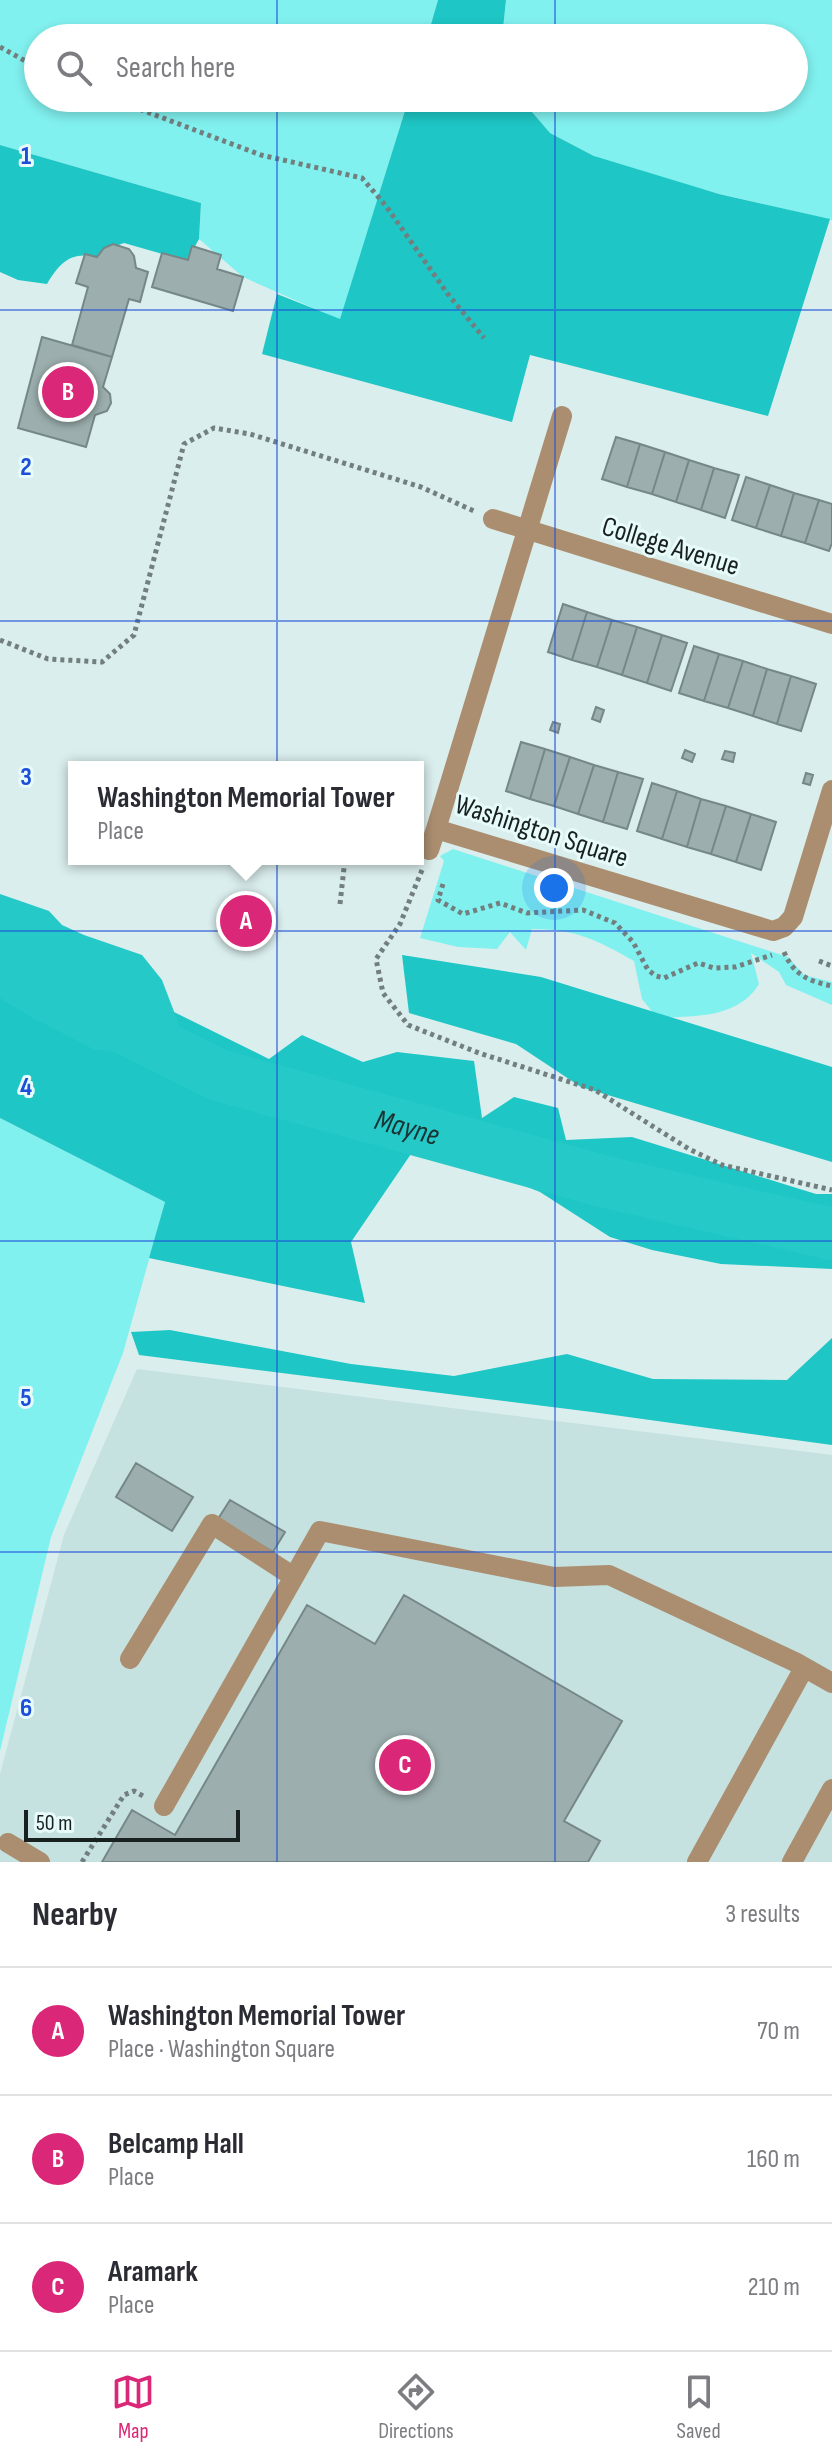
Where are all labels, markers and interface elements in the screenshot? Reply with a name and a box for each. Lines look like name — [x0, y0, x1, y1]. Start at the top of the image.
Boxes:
search box — [24, 24, 808, 112]
icon: search — [52, 46, 96, 90]
text: Search here — [116, 50, 235, 86]
text: 1 — [21, 141, 31, 172]
pin: B — [42, 362, 94, 422]
text: 2 — [20, 452, 32, 483]
street label: College Avenue — [598, 510, 743, 583]
popup — [68, 761, 424, 865]
text: 3 — [20, 762, 32, 793]
text: Washington Memorial Tower — [97, 780, 395, 816]
street label: Washington Square — [451, 788, 632, 875]
text: Place — [97, 816, 144, 847]
your location — [534, 868, 574, 908]
pin: A — [220, 891, 272, 951]
text: 4 — [20, 1072, 32, 1103]
water label: Mayne — [371, 1102, 443, 1154]
text: 5 — [20, 1383, 32, 1414]
text: 6 — [20, 1693, 32, 1724]
pin: C — [379, 1735, 431, 1795]
scale bar — [24, 1806, 240, 1842]
text: 50 m — [36, 1810, 72, 1837]
text: Nearby — [32, 1894, 118, 1935]
text: 3 results — [725, 1899, 800, 1930]
text: Washington Memorial Tower — [108, 1998, 405, 2034]
text: A — [52, 2016, 64, 2047]
text: 70 m — [757, 2016, 800, 2047]
text: Place · Washington Square — [108, 2034, 335, 2065]
text: Belcamp Hall — [108, 2126, 244, 2162]
text: B — [52, 2144, 64, 2175]
text: 160 m — [747, 2144, 800, 2175]
text: Place — [108, 2162, 155, 2193]
text: Aramark — [108, 2254, 198, 2290]
text: C — [51, 2272, 65, 2303]
text: 210 m — [748, 2272, 800, 2303]
text: Place — [108, 2290, 155, 2321]
tab: Map — [111, 2370, 155, 2445]
tab: Directions — [378, 2370, 454, 2445]
tab: Saved — [677, 2370, 721, 2445]

